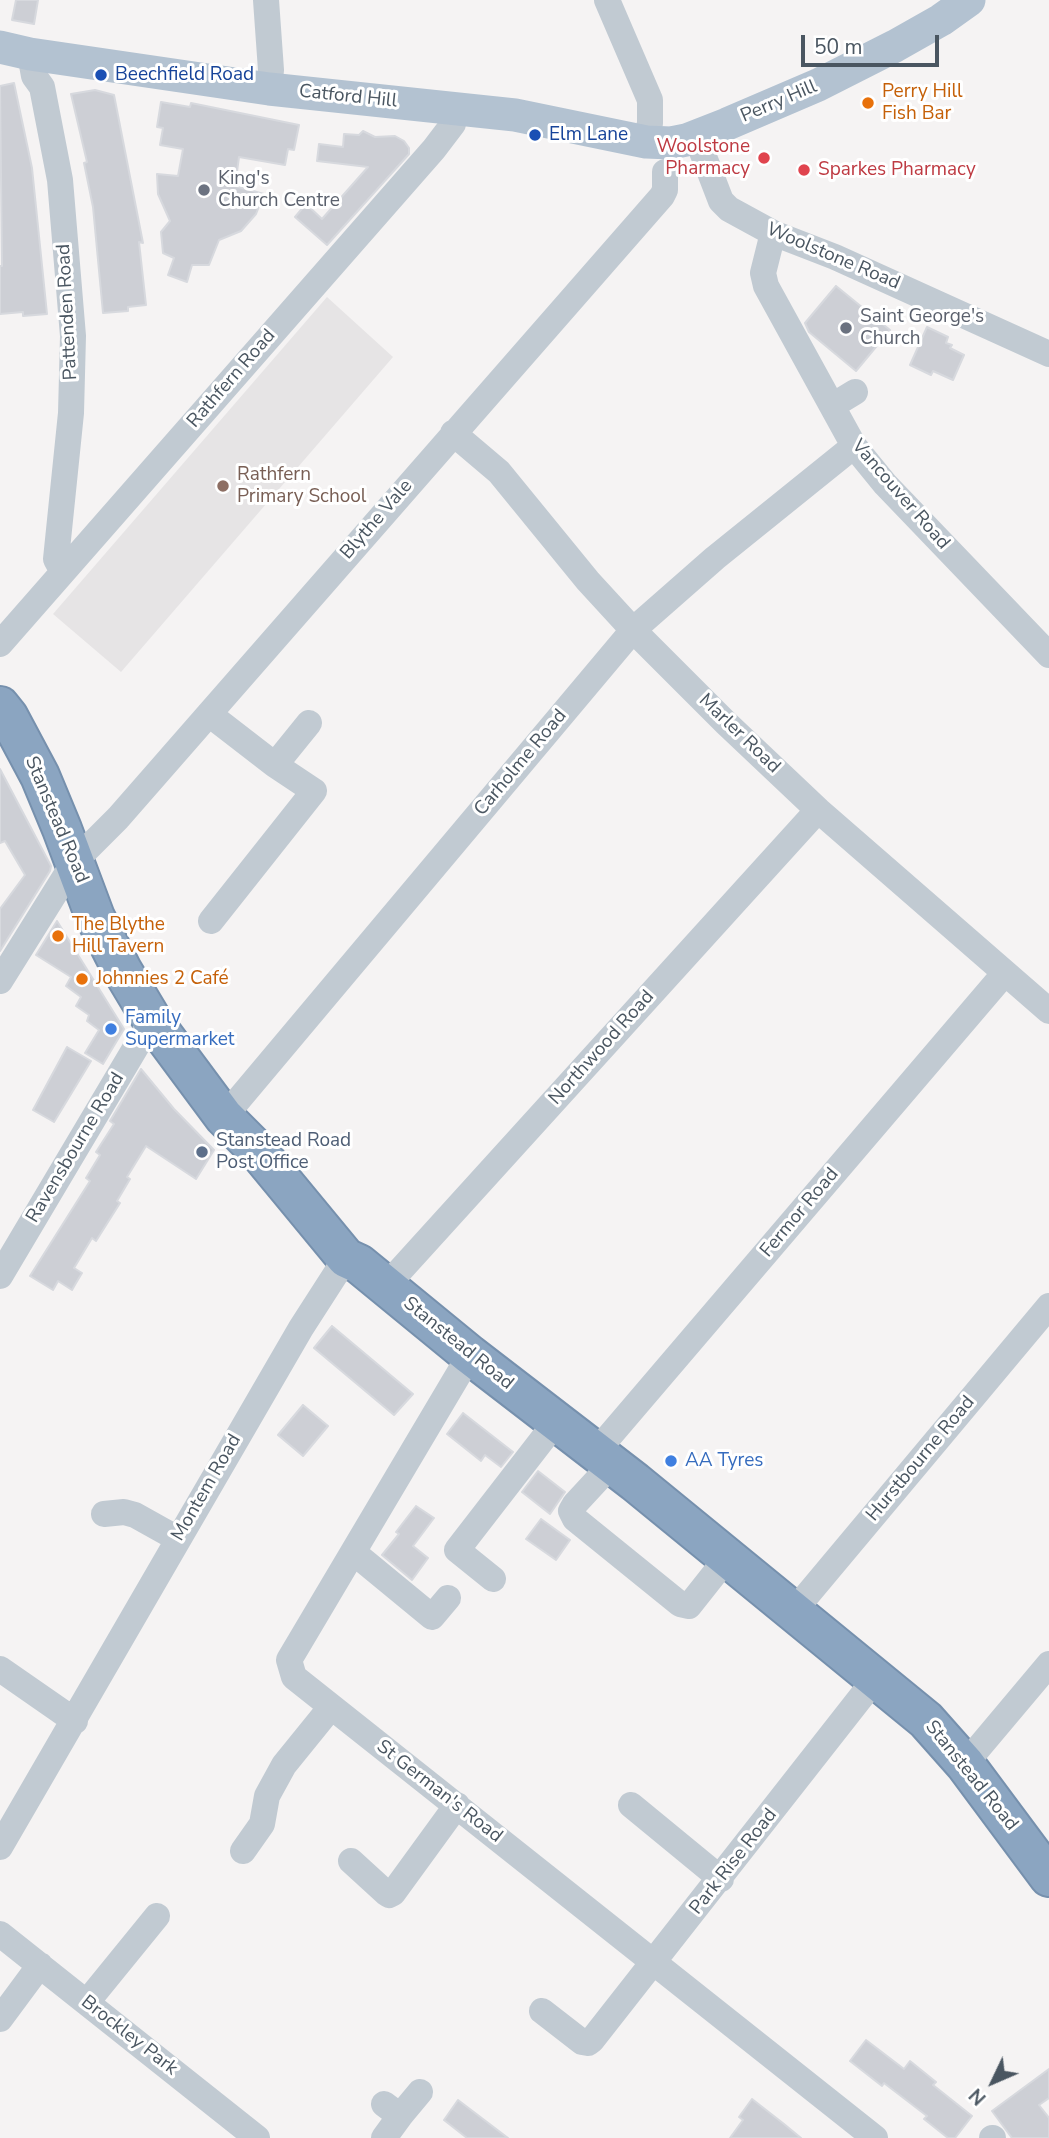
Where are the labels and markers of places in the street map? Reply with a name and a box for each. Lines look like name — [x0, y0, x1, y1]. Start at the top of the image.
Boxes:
place label: Beechfield Road — [115, 64, 254, 86]
marker: Beechfield Road — [93, 67, 109, 83]
place label: Perry Hill Fish Bar — [882, 81, 963, 125]
marker: Perry Hill Fish Bar — [860, 95, 876, 111]
place label: Elm Lane — [549, 124, 628, 146]
marker: Elm Lane — [527, 127, 543, 143]
place label: Woolstone Pharmacy — [656, 136, 750, 180]
marker: Woolstone Pharmacy — [756, 150, 772, 166]
place label: Sparkes Pharmacy — [818, 159, 976, 181]
marker: Sparkes Pharmacy — [796, 162, 812, 178]
place label: King's Church Centre — [218, 168, 340, 212]
marker: King's Church Centre — [196, 182, 212, 198]
place label: Saint George's Church — [860, 306, 984, 350]
marker: Saint George's Church — [838, 320, 854, 336]
place label: Rathfern Primary School — [237, 464, 366, 508]
marker: Rathfern Primary School — [215, 478, 231, 494]
place label: The Blythe Hill Tavern — [72, 914, 165, 958]
marker: The Blythe Hill Tavern — [50, 928, 66, 944]
place label: Johnnies 2 Café — [96, 968, 229, 990]
marker: Johnnies 2 Café — [74, 971, 90, 987]
place label: Family Supermarket — [125, 1007, 234, 1051]
marker: Family Supermarket — [103, 1021, 119, 1037]
place label: Stanstead Road Post Office — [216, 1130, 351, 1174]
marker: Stanstead Road Post Office — [194, 1144, 210, 1160]
place label: AA Tyres — [685, 1450, 763, 1472]
marker: AA Tyres — [663, 1453, 679, 1469]

